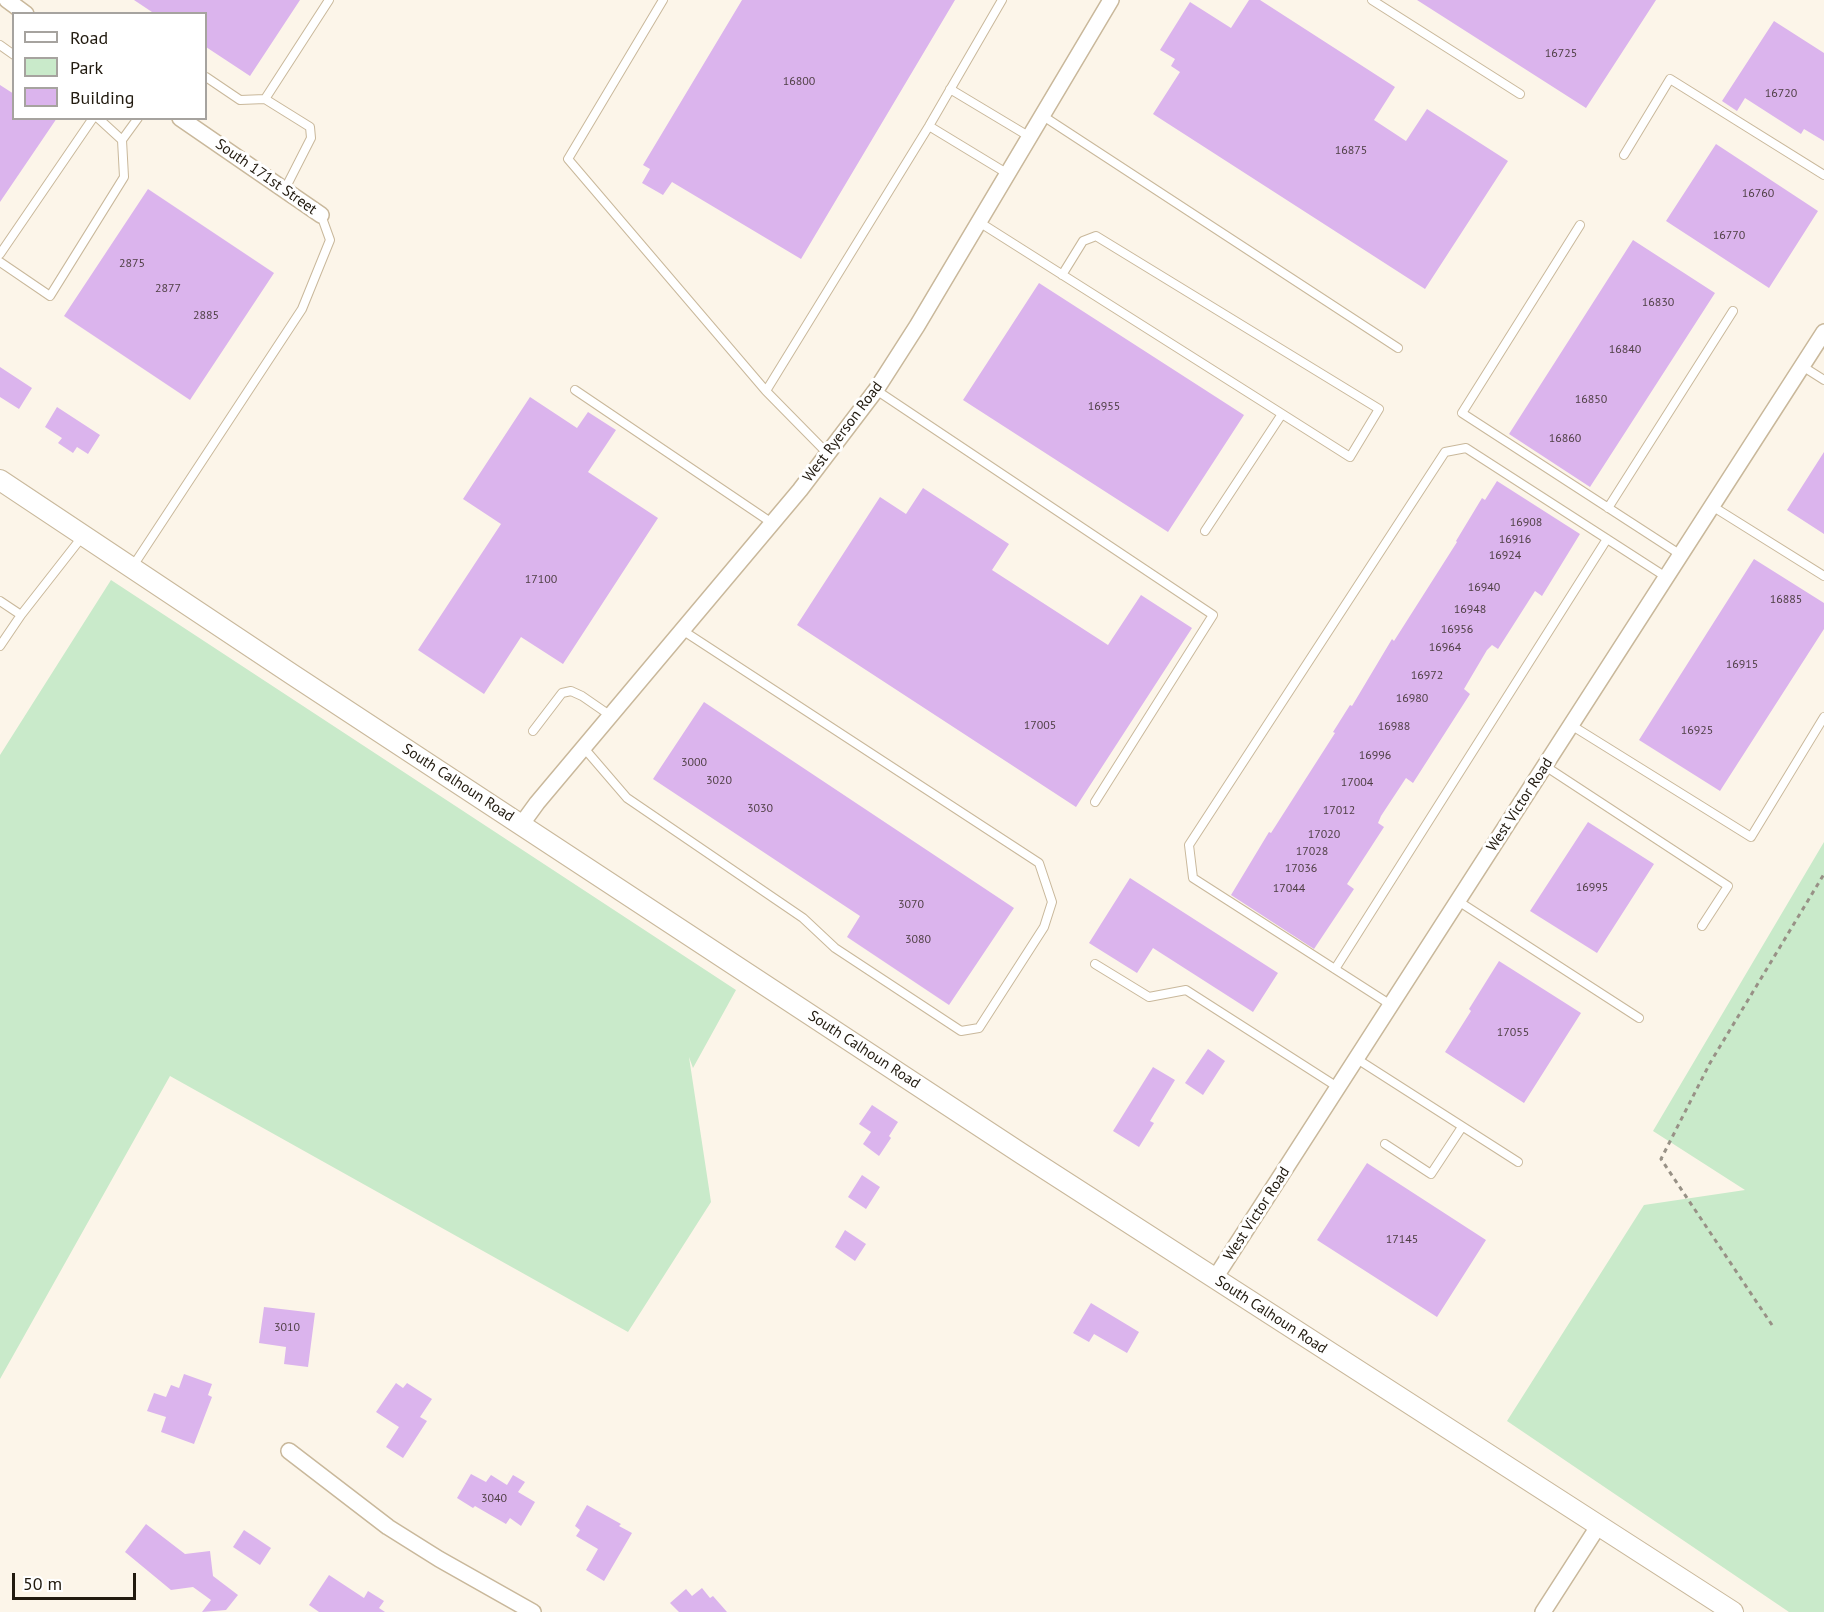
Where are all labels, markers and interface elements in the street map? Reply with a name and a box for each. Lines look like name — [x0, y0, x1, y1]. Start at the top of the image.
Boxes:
legend — [12, 12, 207, 120]
text: Road — [70, 26, 108, 49]
house number: 16725 — [1545, 47, 1577, 61]
text: Park — [70, 56, 103, 79]
house number: 16800 — [783, 75, 815, 89]
text: Building — [70, 86, 134, 109]
house number: 16720 — [1765, 87, 1797, 101]
street label: South 171st Street — [212, 135, 320, 219]
house number: 16875 — [1335, 144, 1367, 158]
house number: 16760 — [1742, 187, 1774, 201]
house number: 16770 — [1713, 229, 1745, 243]
house number: 2875 — [119, 257, 145, 271]
house number: 2877 — [155, 282, 181, 296]
house number: 16830 — [1642, 296, 1674, 310]
house number: 2885 — [193, 309, 219, 323]
house number: 16840 — [1609, 343, 1641, 357]
street label: West Ryerson Road — [799, 378, 887, 486]
house number: 16850 — [1575, 393, 1607, 407]
house number: 16955 — [1088, 400, 1120, 414]
house number: 16860 — [1549, 432, 1581, 446]
house number: 16908 — [1510, 516, 1542, 530]
house number: 16916 — [1499, 533, 1531, 547]
house number: 16924 — [1489, 549, 1521, 563]
house number: 17100 — [525, 573, 557, 587]
house number: 16940 — [1468, 581, 1500, 595]
house number: 16885 — [1770, 593, 1802, 607]
house number: 16948 — [1454, 603, 1486, 617]
house number: 16956 — [1441, 623, 1473, 637]
house number: 16964 — [1429, 641, 1461, 655]
house number: 16915 — [1726, 658, 1758, 672]
house number: 16972 — [1411, 669, 1443, 683]
house number: 16980 — [1396, 692, 1428, 706]
house number: 17005 — [1024, 719, 1056, 733]
house number: 16988 — [1378, 720, 1410, 734]
house number: 16925 — [1681, 724, 1713, 738]
street label: South Calhoun Road — [399, 740, 517, 826]
house number: 16996 — [1359, 749, 1391, 763]
street label: West Victor Road — [1483, 755, 1557, 855]
house number: 3000 — [681, 756, 707, 770]
house number: 3020 — [706, 774, 732, 788]
house number: 17004 — [1341, 776, 1373, 790]
house number: 3030 — [747, 802, 773, 816]
house number: 17012 — [1323, 804, 1355, 818]
house number: 17020 — [1308, 828, 1340, 842]
house number: 17028 — [1296, 845, 1328, 859]
house number: 17036 — [1285, 862, 1317, 876]
house number: 16995 — [1576, 881, 1608, 895]
house number: 17044 — [1273, 882, 1305, 896]
house number: 3070 — [898, 898, 924, 912]
house number: 3080 — [905, 933, 931, 947]
street label: South Calhoun Road — [805, 1007, 923, 1093]
house number: 17055 — [1497, 1026, 1529, 1040]
street label: West Victor Road — [1220, 1164, 1294, 1264]
house number: 17145 — [1386, 1233, 1418, 1247]
street label: South Calhoun Road — [1212, 1272, 1330, 1358]
house number: 3010 — [274, 1321, 300, 1335]
house number: 3040 — [481, 1492, 507, 1506]
scale bar — [15, 1561, 140, 1599]
text: 50 m — [23, 1572, 62, 1595]

